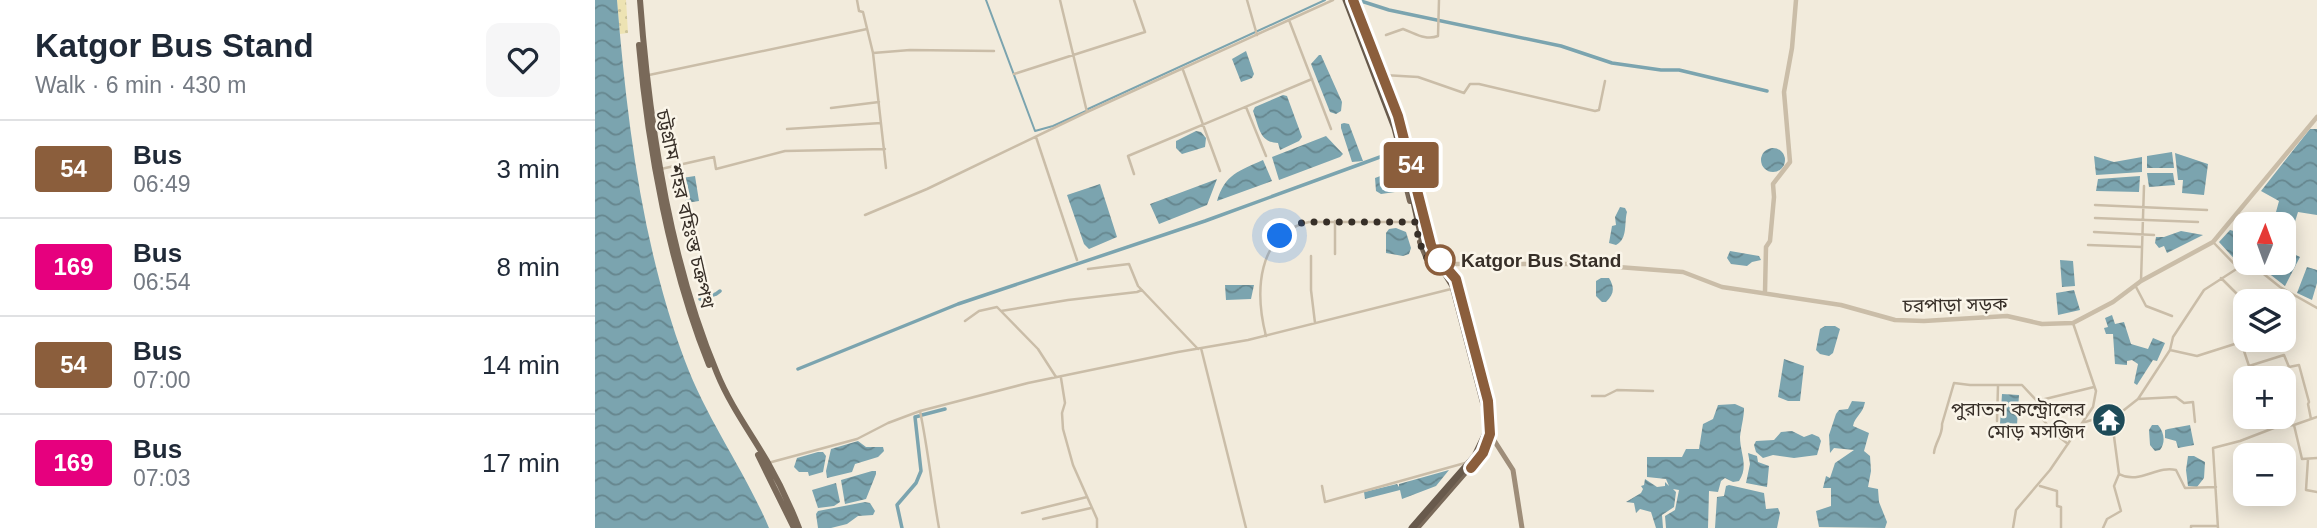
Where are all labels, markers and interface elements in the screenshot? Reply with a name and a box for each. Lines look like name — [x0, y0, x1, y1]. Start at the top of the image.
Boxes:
button: heart — [486, 23, 560, 97]
text: Katgor Bus Stand — [35, 27, 314, 64]
text: Walk · 6 min · 430 m — [35, 72, 246, 98]
street label: চট্টগ্রাম শহর বহিঃস্ত চক্রপথ — [652, 106, 719, 311]
text: Bus — [133, 140, 182, 170]
line badge: 54 — [1379, 142, 1443, 188]
text: 54 — [1398, 151, 1424, 178]
text: 3 min — [496, 154, 560, 184]
text: 54 — [60, 155, 87, 182]
text: 06:49 — [133, 171, 191, 197]
north arrow — [2233, 212, 2296, 275]
map controls — [2233, 212, 2296, 506]
your location — [1262, 218, 1297, 253]
text: Bus — [133, 238, 182, 268]
marker: Katgor Bus Stand — [1425, 245, 1455, 275]
place label: Katgor Bus Stand — [1461, 250, 1621, 271]
text: 8 min — [496, 252, 560, 282]
text: 169 — [53, 253, 94, 280]
text: 06:54 — [133, 269, 191, 295]
button: layers — [2233, 289, 2296, 352]
street label: চরপাড়া সড়ক — [1901, 294, 2008, 316]
text: Bus — [133, 336, 182, 366]
text: 14 min — [482, 350, 560, 380]
text: 54 — [60, 351, 87, 378]
button: + — [2233, 366, 2296, 429]
text: 07:00 — [133, 367, 191, 393]
place label: পুরাতন কন্ট্রোলের মোড় মসজিদ — [1951, 398, 2086, 442]
temple icon: পুরাতন কন্ট্রোলের মোড় মসজিদ — [2090, 401, 2128, 439]
text: Bus — [133, 434, 182, 464]
button: − — [2233, 443, 2296, 506]
text: 17 min — [482, 448, 560, 478]
text: 169 — [53, 449, 94, 476]
text: 07:03 — [133, 465, 191, 491]

